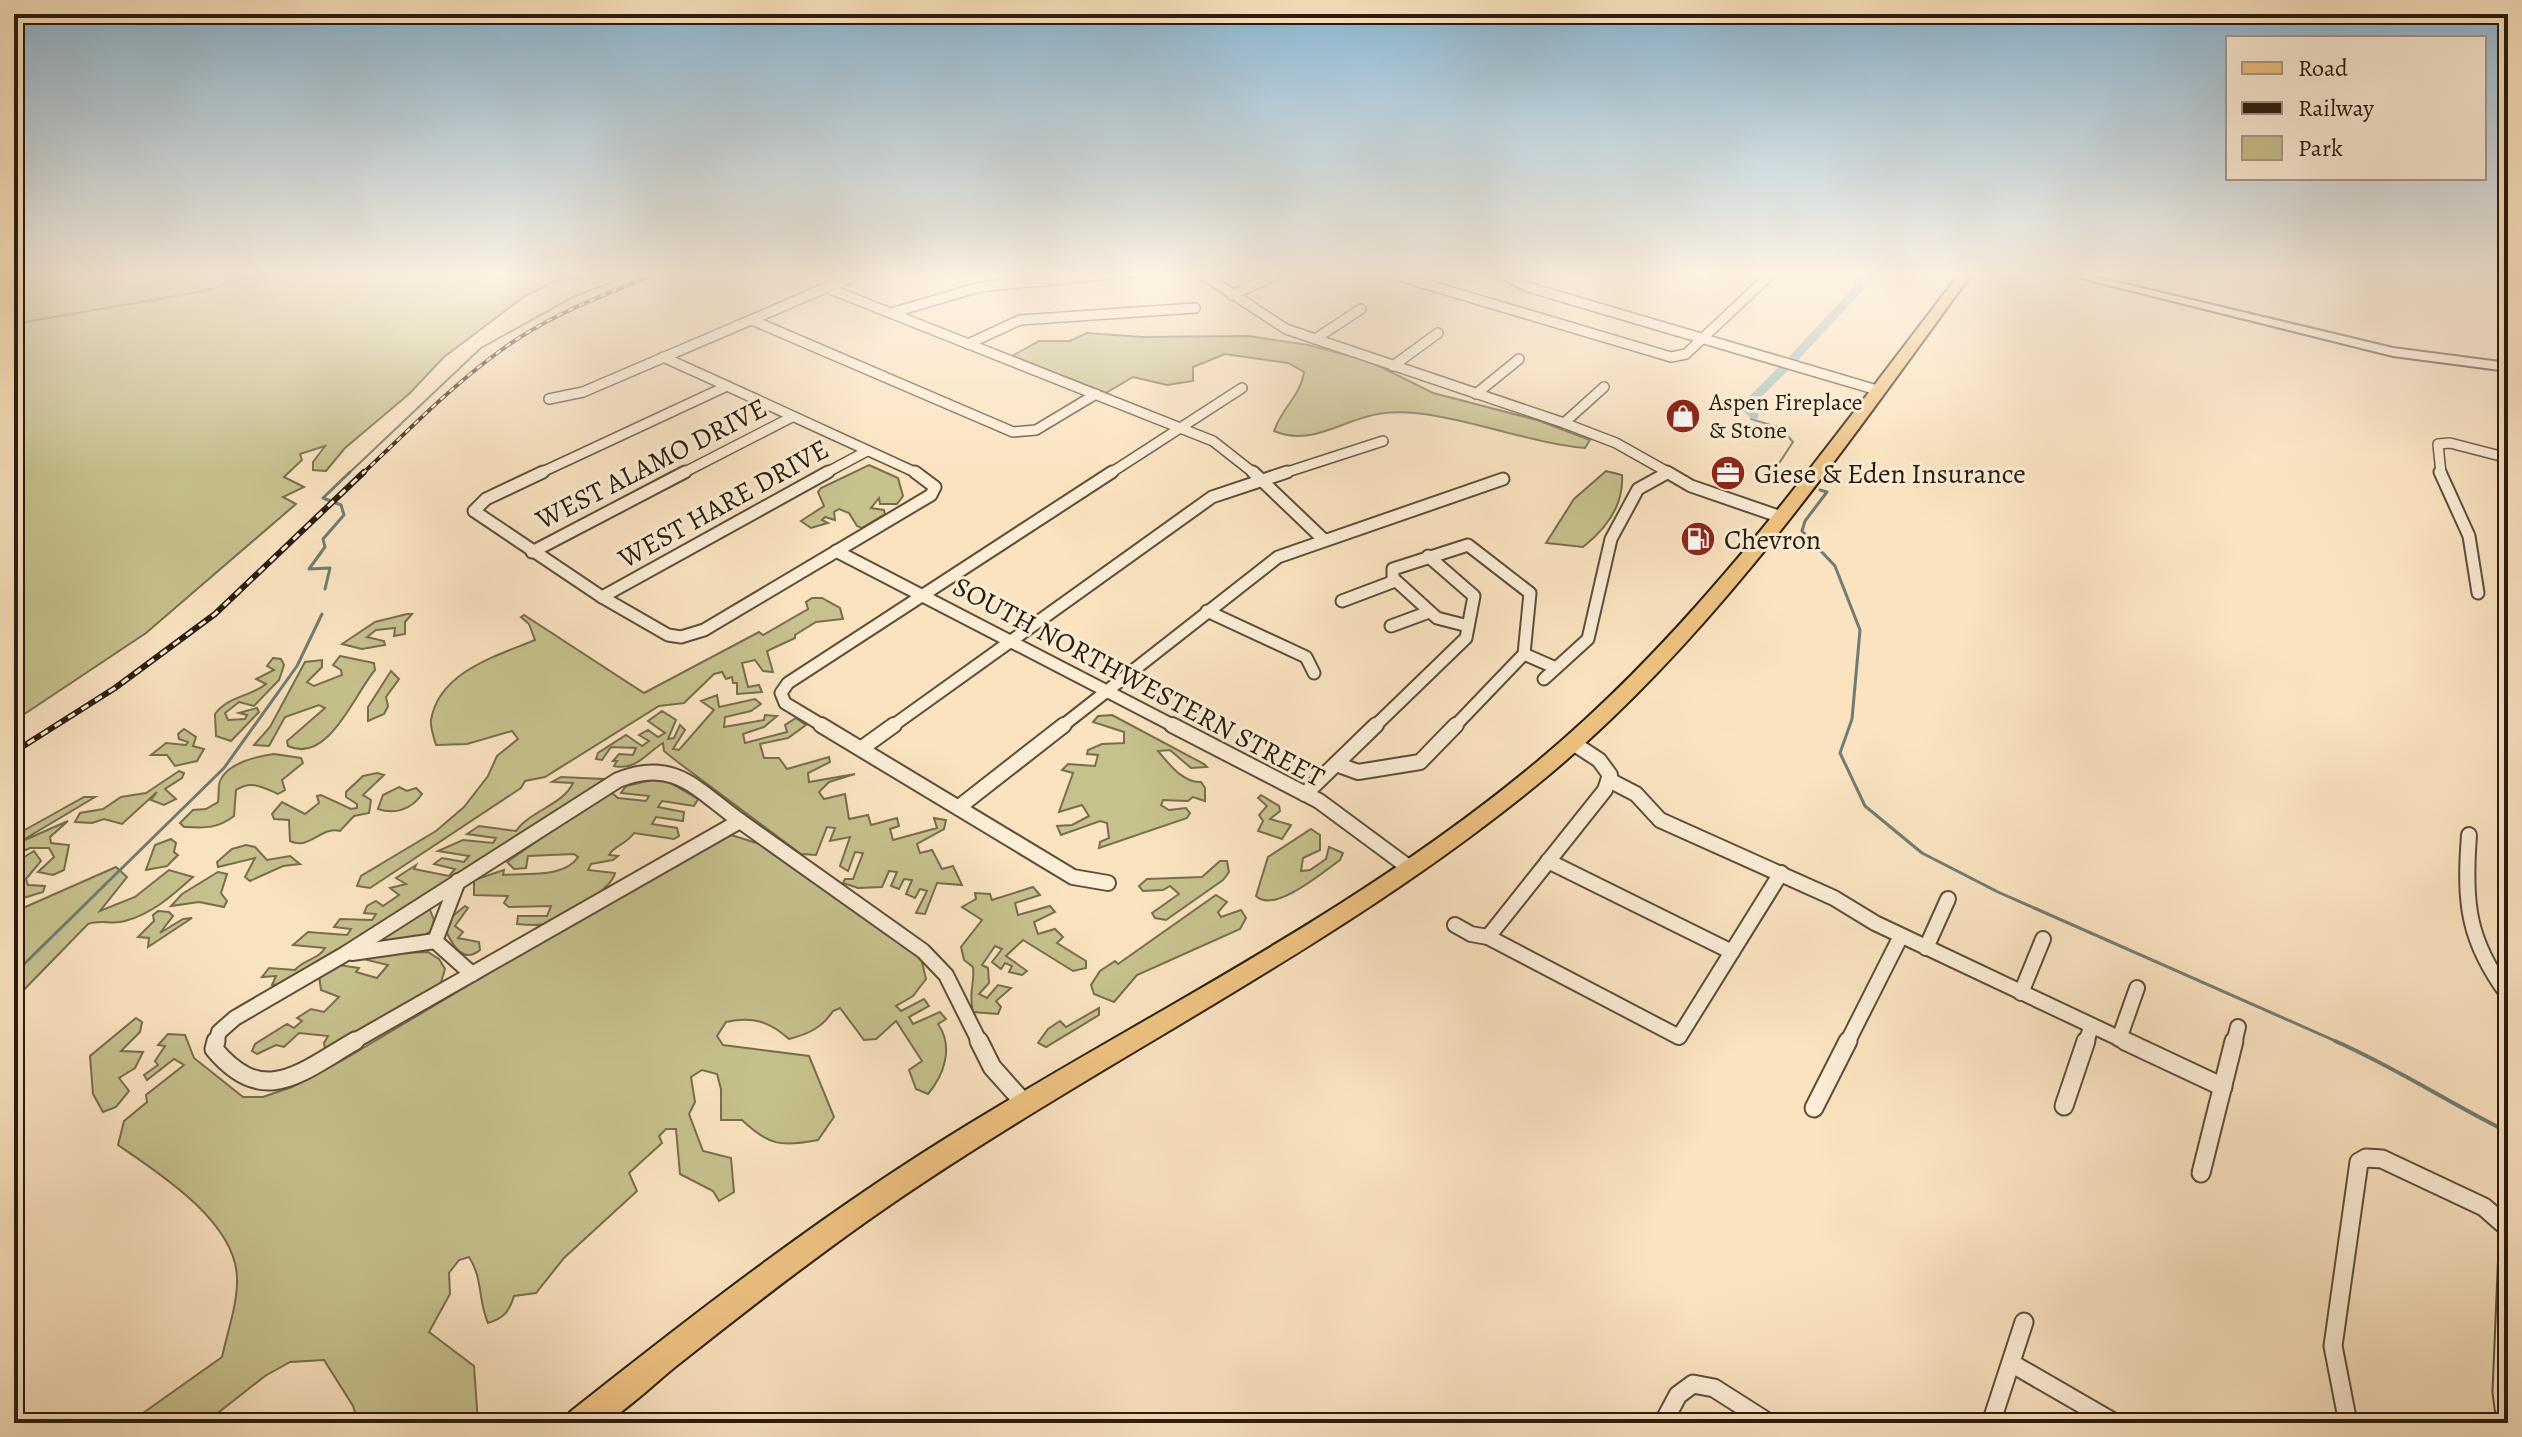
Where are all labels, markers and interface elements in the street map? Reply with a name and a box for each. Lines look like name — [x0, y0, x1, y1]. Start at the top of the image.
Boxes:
legend — [2226, 36, 2486, 180]
text: Road — [2298, 52, 2348, 84]
text: Railway — [2298, 92, 2374, 124]
text: Park — [2298, 132, 2343, 164]
place label: Aspen Fireplace & Stone — [1708, 386, 1863, 446]
street label: WEST ALAMO DRIVE — [528, 389, 774, 539]
shop icon: Aspen Fireplace & Stone — [1664, 397, 1702, 435]
street label: WEST HARE DRIVE — [611, 430, 836, 578]
office icon: Giese & Eden Insurance — [1709, 454, 1747, 492]
place label: Giese & Eden Insurance — [1754, 455, 2026, 493]
fuel station icon: Chevron — [1679, 520, 1717, 558]
place label: Chevron — [1724, 521, 1821, 559]
street label: SOUTH NORTHWESTERN STREET — [946, 567, 1331, 796]

